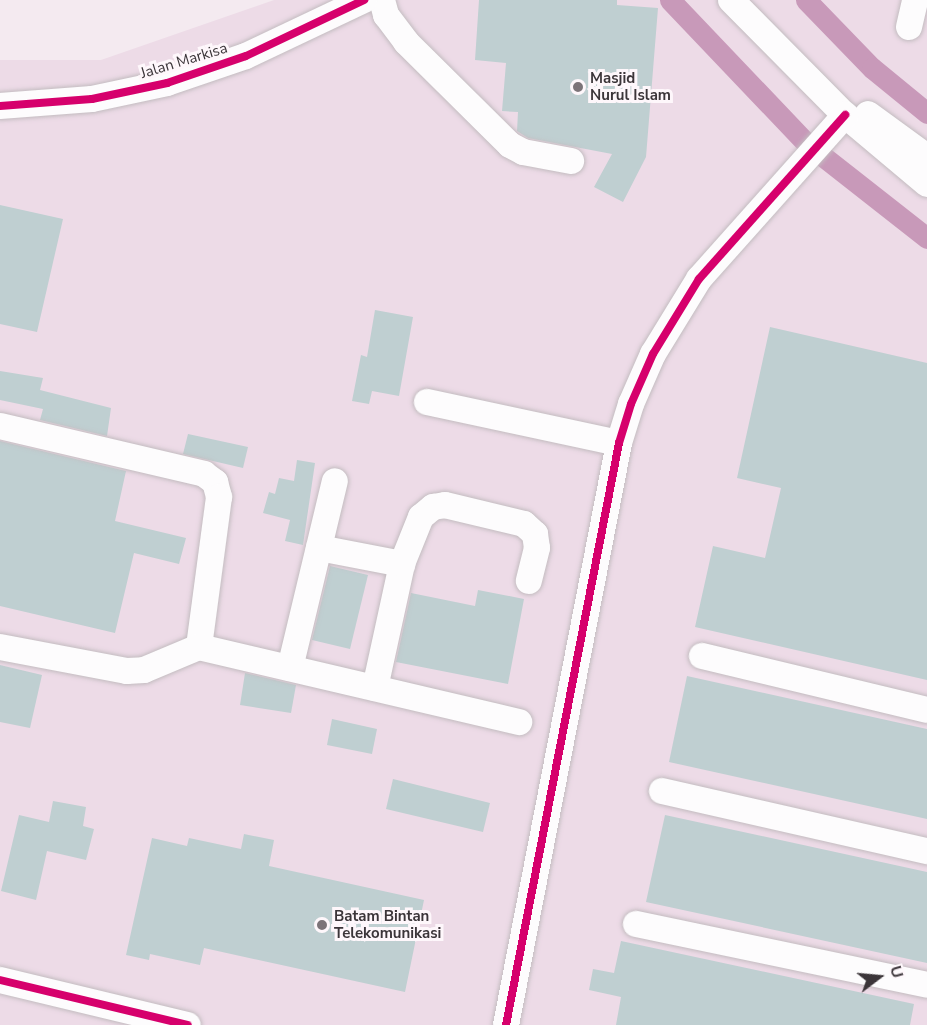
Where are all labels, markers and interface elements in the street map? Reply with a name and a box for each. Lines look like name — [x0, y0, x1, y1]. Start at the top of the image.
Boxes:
street label: Jalan Markisa — [138, 39, 230, 83]
place label: Masjid Nurul Islam — [590, 69, 671, 104]
marker: Masjid Nurul Islam — [571, 80, 585, 94]
place label: Batam Bintan Telekomunikasi — [334, 907, 441, 942]
marker: Batam Bintan Telekomunikasi — [315, 918, 329, 932]
north arrow — [849, 947, 909, 1007]
text: U — [884, 963, 909, 981]

